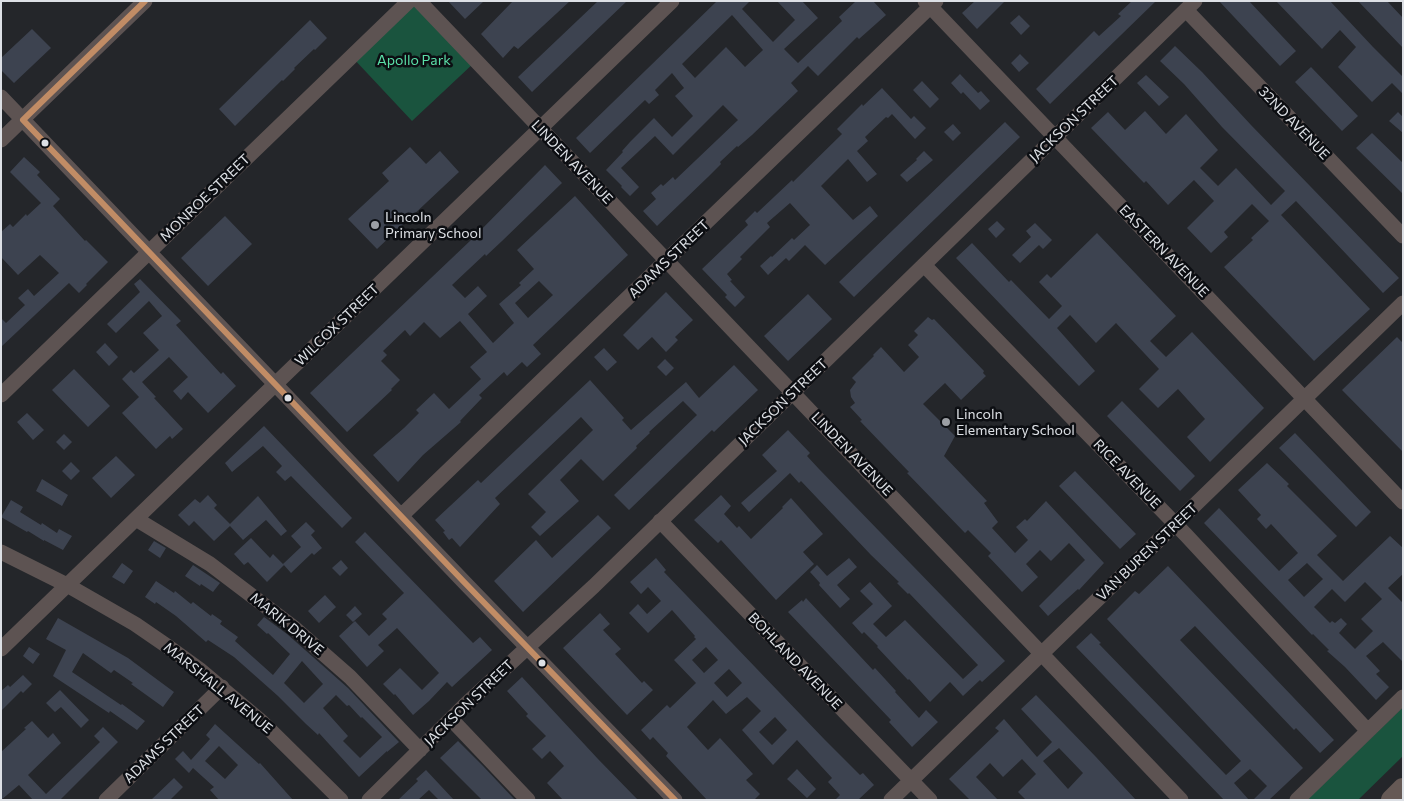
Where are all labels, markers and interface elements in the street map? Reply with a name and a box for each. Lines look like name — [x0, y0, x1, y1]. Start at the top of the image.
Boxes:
park label: Apollo Park — [377, 52, 451, 68]
street label: JACKSON STREET — [1026, 72, 1122, 166]
street label: 32ND AVENUE — [1255, 83, 1333, 163]
street label: LINDEN AVENUE — [528, 117, 616, 207]
unlabelled marker — [40, 138, 50, 148]
street label: MONROE STREET — [156, 151, 254, 245]
street label: EASTERN AVENUE — [1116, 201, 1212, 301]
place label: Lincoln Primary School — [385, 209, 481, 242]
street label: ADAMS STREET — [625, 216, 713, 302]
marker: Lincoln Primary School — [369, 219, 381, 231]
street label: WILCOX STREET — [291, 281, 383, 369]
street label: JACKSON STREET — [735, 355, 831, 449]
unlabelled marker — [283, 393, 293, 403]
place label: Lincoln Elementary School — [956, 406, 1075, 438]
street label: LINDEN AVENUE — [808, 409, 896, 499]
marker: Lincoln Elementary School — [940, 416, 952, 428]
street label: RICE AVENUE — [1090, 436, 1164, 512]
street label: VAN BUREN STREET — [1093, 500, 1201, 604]
street label: MARIK DRIVE — [247, 589, 327, 659]
street label: BOHLAND AVENUE — [745, 609, 845, 713]
street label: MARSHALL AVENUE — [160, 639, 276, 737]
street label: JACKSON STREET — [421, 656, 517, 750]
unlabelled marker — [537, 658, 547, 668]
street label: ADAMS STREET — [120, 701, 208, 787]

